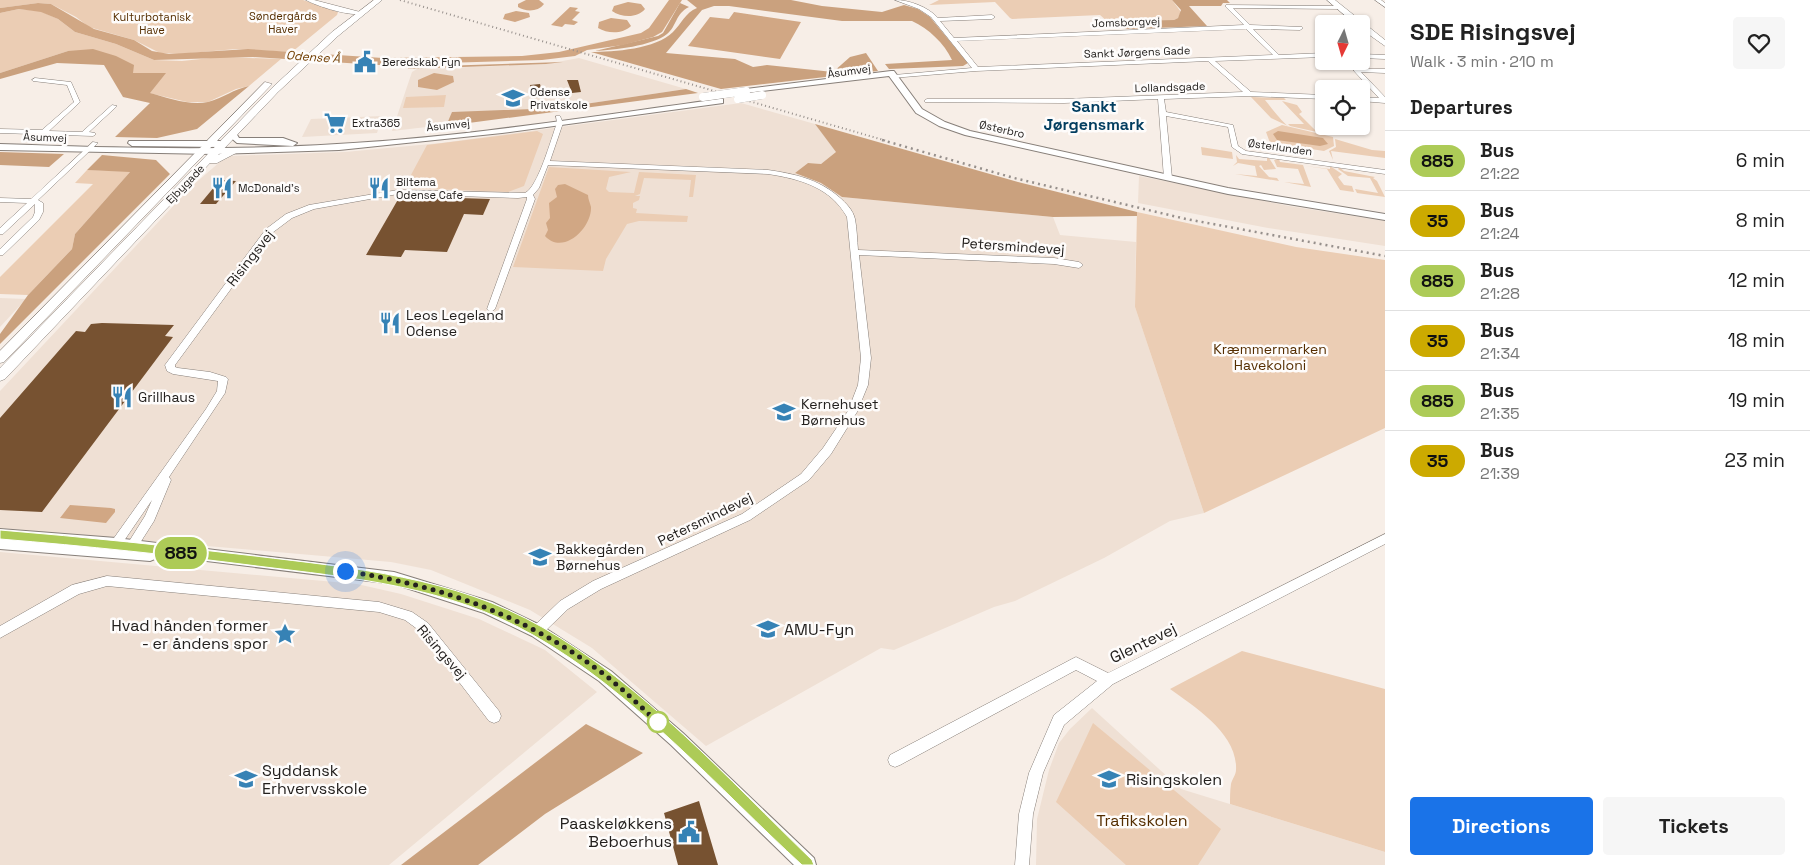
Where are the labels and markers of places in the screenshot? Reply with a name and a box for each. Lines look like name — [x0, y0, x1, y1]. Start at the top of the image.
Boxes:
public building icon: Beredskab Fyn — [352, 49, 378, 75]
place label: Beredskab Fyn — [382, 55, 461, 69]
school or university icon: Odense Privatskole — [500, 85, 526, 111]
place label: Odense Privatskole — [530, 85, 588, 112]
supermarket icon: Extra365 — [322, 110, 348, 136]
place label: Extra365 — [352, 116, 400, 130]
restaurant icon: McDonald's — [209, 175, 235, 201]
restaurant icon: Biltema Odense Cafe — [366, 175, 392, 201]
place label: Biltema Odense Cafe — [396, 175, 463, 202]
place label: McDonald's — [238, 181, 300, 195]
place label: Leos Legeland Odense — [406, 306, 504, 340]
restaurant icon: Leos Legeland Odense — [377, 310, 403, 336]
restaurant icon: Grillhaus — [109, 384, 135, 410]
place label: Grillhaus — [138, 388, 195, 406]
place label: Kernehuset Børnehus — [801, 395, 879, 429]
school or university icon: Kernehuset Børnehus — [771, 399, 797, 425]
place label: Bakkegården Børnehus — [556, 540, 644, 574]
school or university icon: Bakkegården Børnehus — [527, 544, 553, 570]
place label: Hvad hånden former - er åndens spor — [111, 615, 268, 654]
school or university icon: AMU-Fyn — [755, 616, 781, 642]
place label: AMU-Fyn — [784, 619, 854, 640]
place icon: Hvad hånden former - er åndens spor — [272, 621, 298, 647]
unlabelled marker — [647, 711, 669, 733]
place label: Syddansk Erhvervsskole — [262, 760, 367, 799]
school or university icon: Syddansk Erhvervsskole — [233, 766, 259, 792]
school or university icon: Risingskolen — [1096, 766, 1122, 792]
place label: Risingskolen — [1126, 769, 1222, 790]
place label: Paaskeløkkens Beboerhus — [560, 813, 672, 852]
public building icon: Paaskeløkkens Beboerhus — [676, 819, 702, 845]

